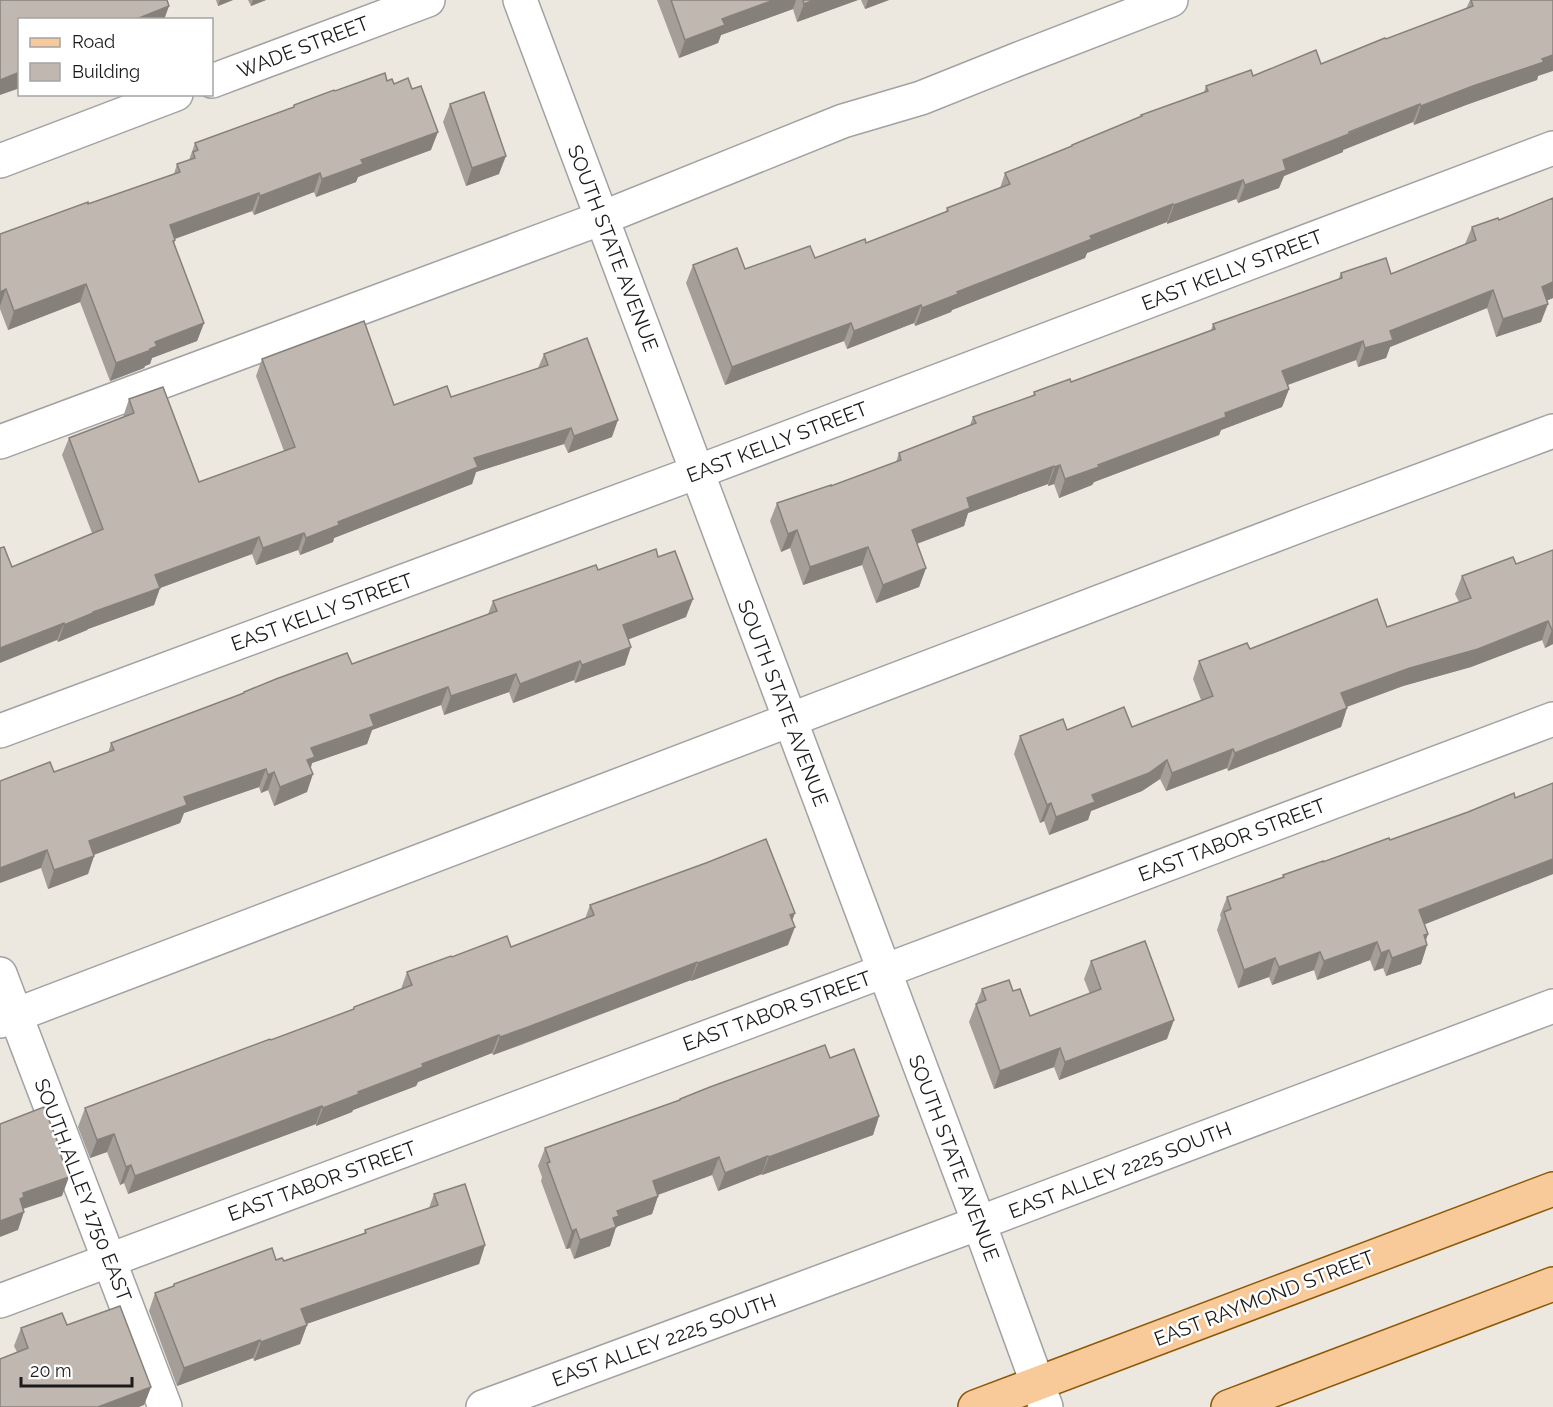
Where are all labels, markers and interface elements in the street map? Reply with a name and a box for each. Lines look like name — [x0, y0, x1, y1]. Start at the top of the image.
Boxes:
street label: WADE STREET — [234, 11, 372, 83]
legend — [18, 18, 213, 96]
text: Road — [72, 31, 115, 52]
text: Building — [72, 61, 140, 82]
street label: SOUTH STATE AVENUE — [563, 141, 663, 355]
street label: EAST KELLY STREET — [1138, 224, 1326, 316]
street label: EAST KELLY STREET — [683, 396, 871, 488]
street label: EAST KELLY STREET — [228, 568, 416, 656]
street label: SOUTH STATE AVENUE — [733, 596, 833, 810]
street label: EAST TABOR STREET — [1135, 793, 1329, 887]
street label: EAST TABOR STREET — [680, 966, 874, 1056]
street label: SOUTH STATE AVENUE — [904, 1051, 1004, 1265]
street label: SOUTH ALLEY 1750 EAST — [29, 1075, 137, 1305]
street label: EAST ALLEY 2225 SOUTH — [1005, 1116, 1235, 1224]
street label: EAST TABOR STREET — [225, 1136, 419, 1226]
street label: EAST RAYMOND STREET — [1151, 1245, 1377, 1351]
street label: EAST ALLEY 2225 SOUTH — [549, 1288, 779, 1392]
scale bar — [21, 1350, 132, 1388]
text: 20 m — [30, 1360, 72, 1381]

